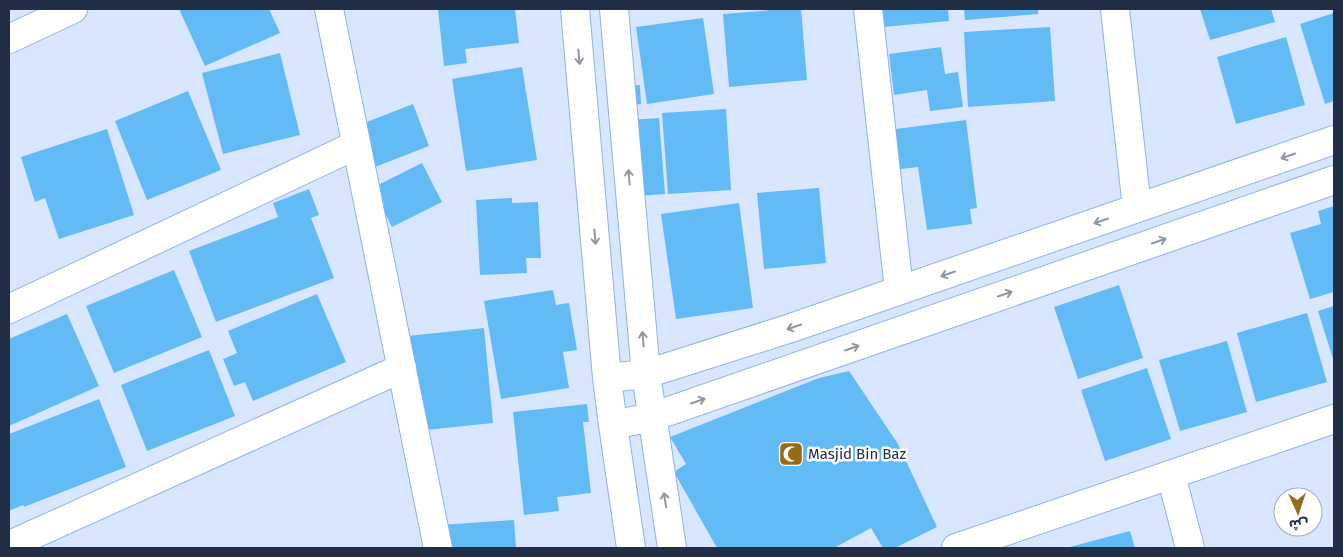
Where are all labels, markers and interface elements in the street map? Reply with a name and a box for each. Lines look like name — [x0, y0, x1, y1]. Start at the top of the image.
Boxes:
one-way arrow — [574, 49, 584, 65]
one-way arrow — [1281, 152, 1296, 161]
one-way arrow — [624, 170, 633, 186]
one-way arrow — [1094, 216, 1110, 226]
one-way arrow — [590, 228, 599, 244]
one-way arrow — [1150, 236, 1166, 245]
one-way arrow — [940, 269, 956, 279]
one-way arrow — [997, 289, 1012, 298]
one-way arrow — [787, 323, 803, 332]
one-way arrow — [638, 331, 647, 347]
one-way arrow — [843, 343, 859, 352]
one-way arrow — [690, 396, 705, 405]
mosque icon: Masjid Bin Baz — [778, 441, 804, 467]
place label: Masjid Bin Baz — [808, 445, 906, 463]
north arrow — [1273, 487, 1323, 537]
one-way arrow — [659, 492, 669, 508]
text: ش — [1289, 515, 1309, 533]

